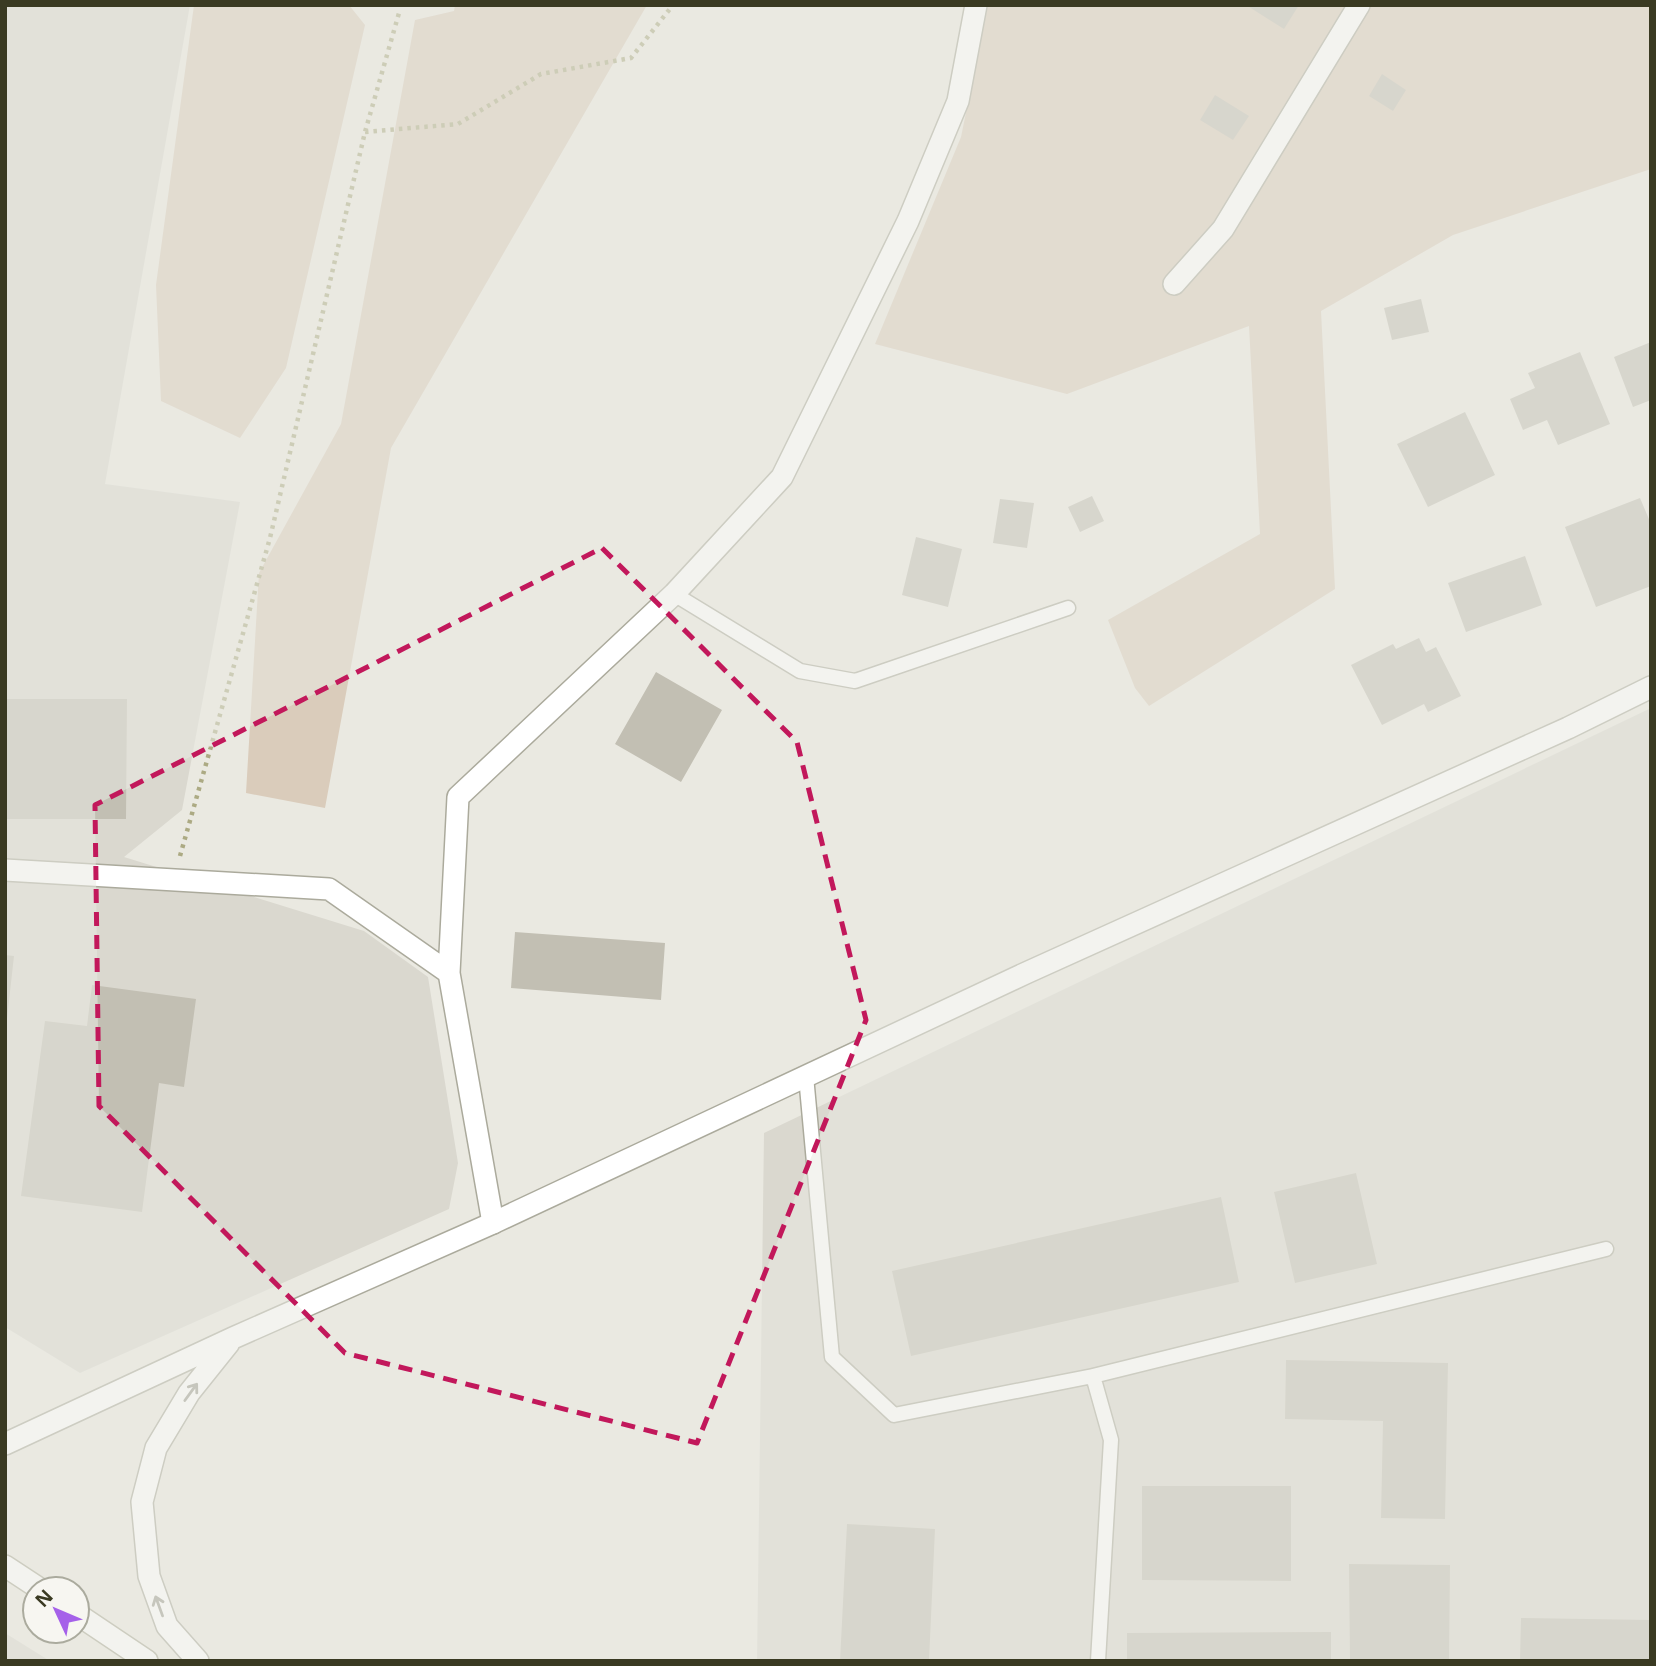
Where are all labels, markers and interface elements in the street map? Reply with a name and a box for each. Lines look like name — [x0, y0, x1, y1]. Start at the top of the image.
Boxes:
one-way arrow — [183, 1383, 198, 1402]
north arrow — [21, 1575, 91, 1645]
text: N — [29, 1584, 58, 1613]
one-way arrow — [152, 1595, 165, 1617]

